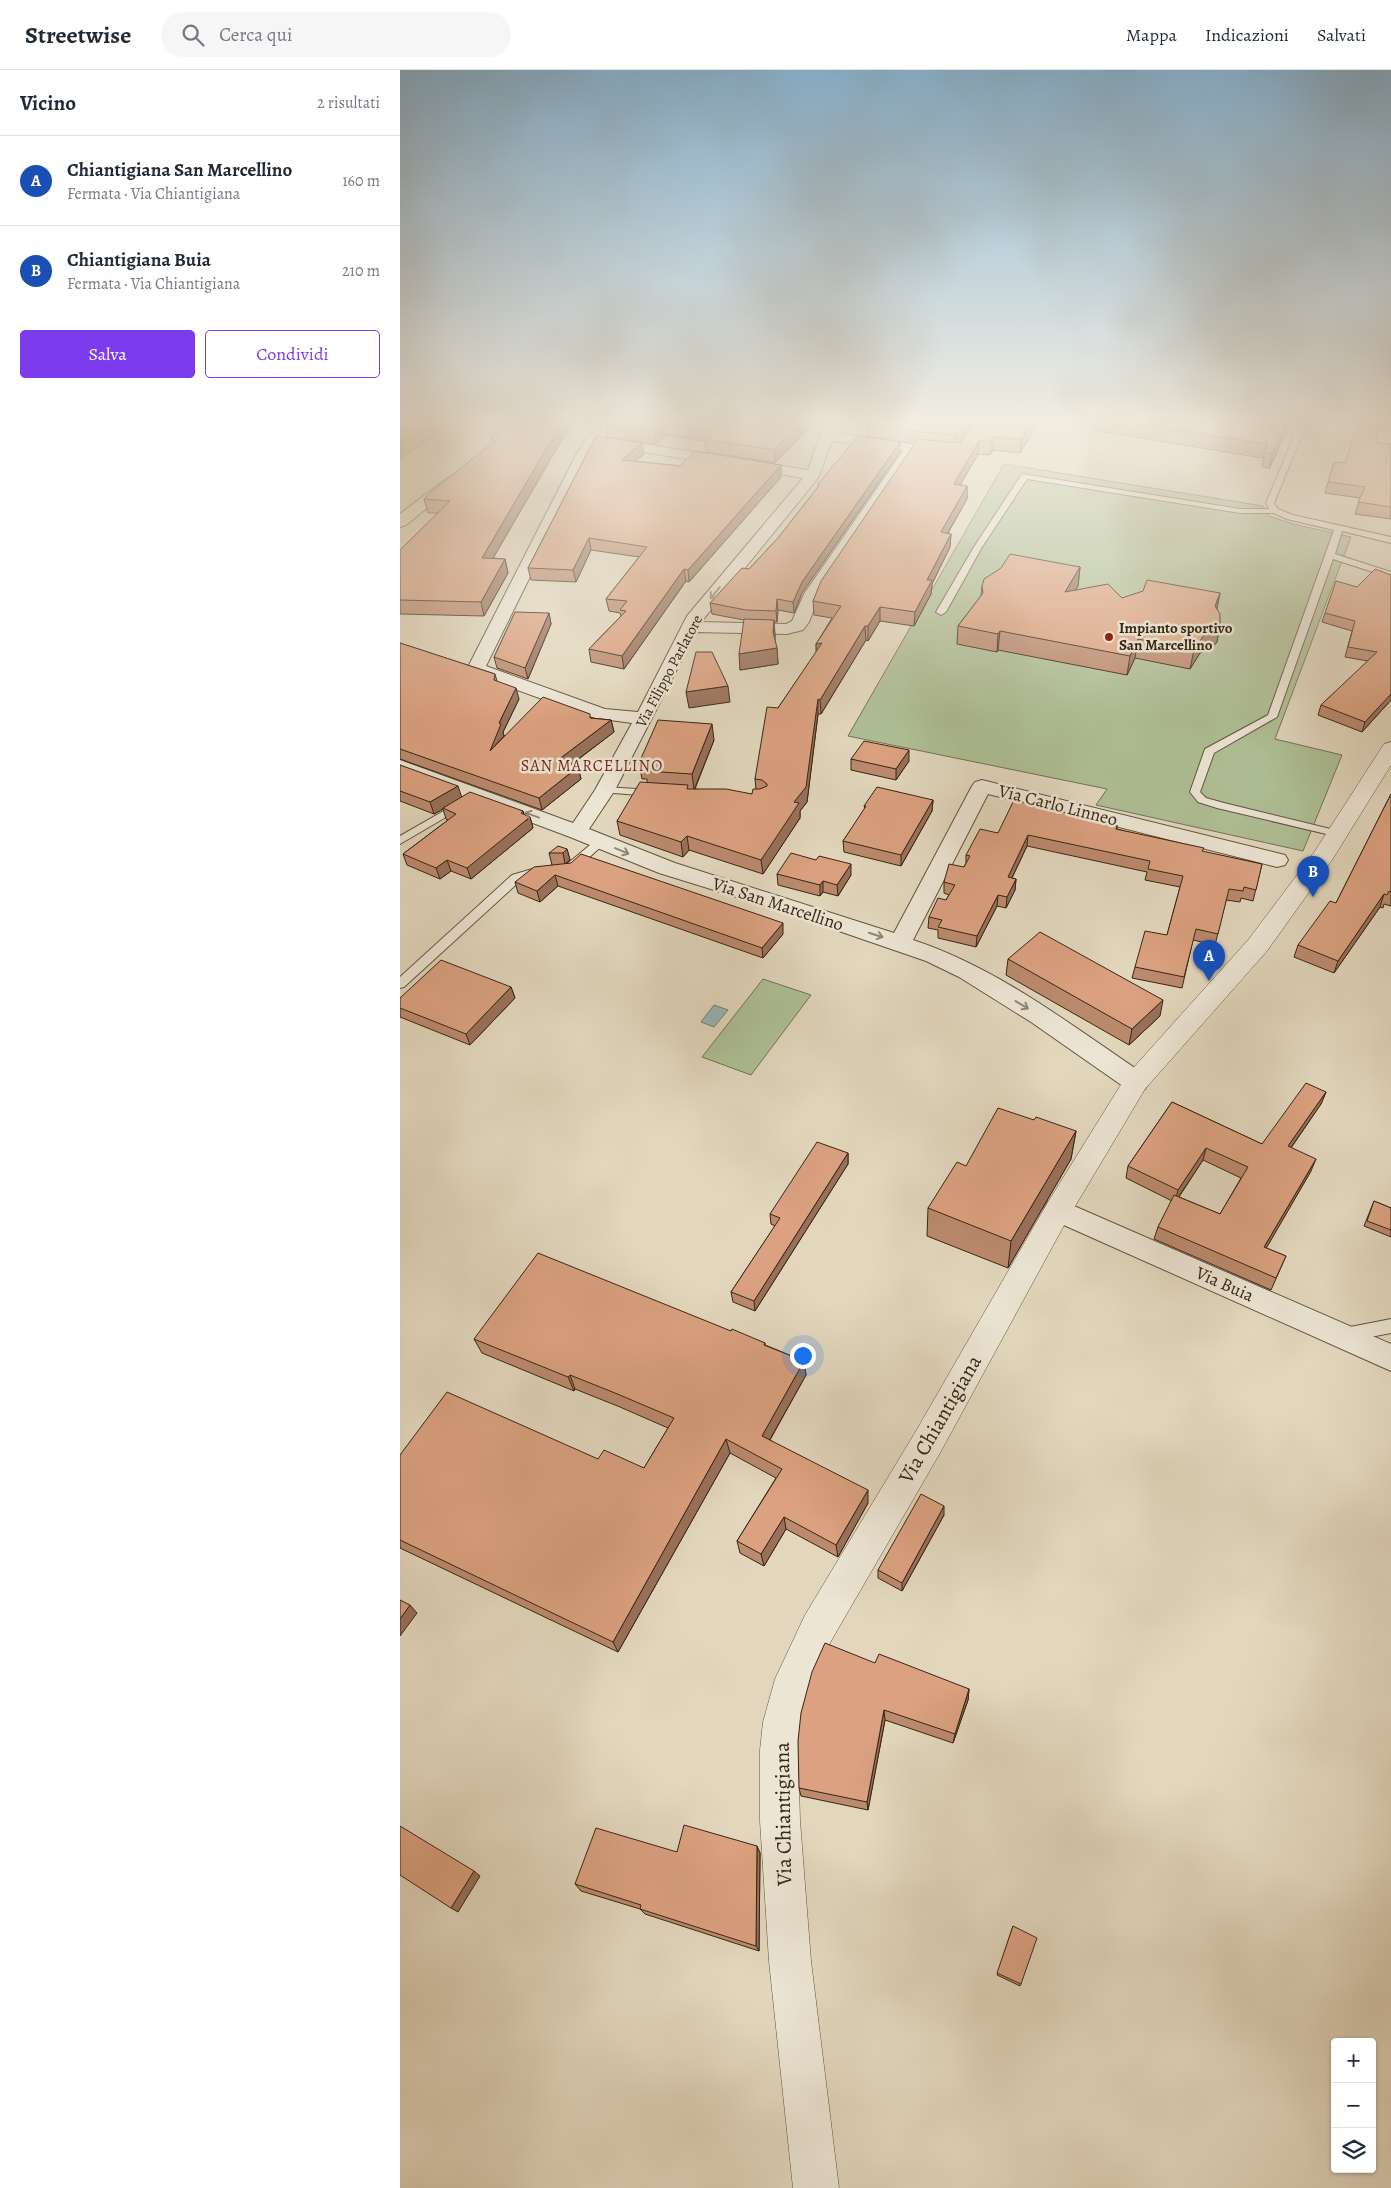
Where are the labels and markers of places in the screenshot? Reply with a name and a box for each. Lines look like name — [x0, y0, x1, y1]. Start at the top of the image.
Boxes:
place label: Impianto sportivo San Marcellino — [1119, 618, 1233, 655]
marker: Impianto sportivo San Marcellino — [1103, 631, 1115, 643]
pin: B — [1297, 856, 1329, 897]
pin: A — [1193, 940, 1225, 981]

